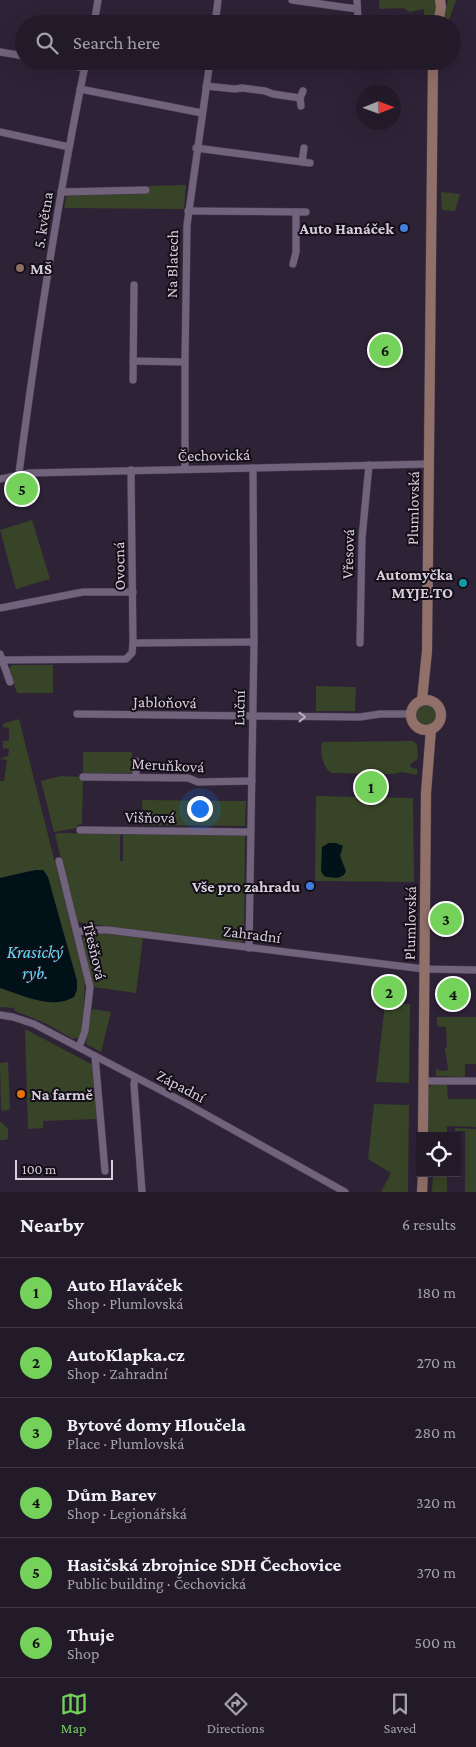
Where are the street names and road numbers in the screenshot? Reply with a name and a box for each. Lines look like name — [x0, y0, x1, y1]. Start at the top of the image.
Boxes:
street label: 5. května — [30, 190, 56, 249]
street label: Na Blatech — [163, 229, 181, 298]
street label: Čechovická — [178, 446, 251, 464]
street label: Plumlovská — [404, 470, 422, 545]
street label: Vřesová — [339, 528, 357, 579]
street label: Ovocná — [110, 541, 128, 590]
street label: Luční — [230, 689, 248, 726]
street label: Jabloňová — [131, 693, 198, 712]
street label: Meruňková — [131, 755, 206, 775]
street label: Višňová — [125, 808, 176, 826]
street label: Plumlovská — [401, 885, 419, 960]
street label: Třešňová — [80, 921, 110, 982]
street label: Zahradní — [222, 922, 283, 946]
street label: Západní — [153, 1066, 209, 1107]

